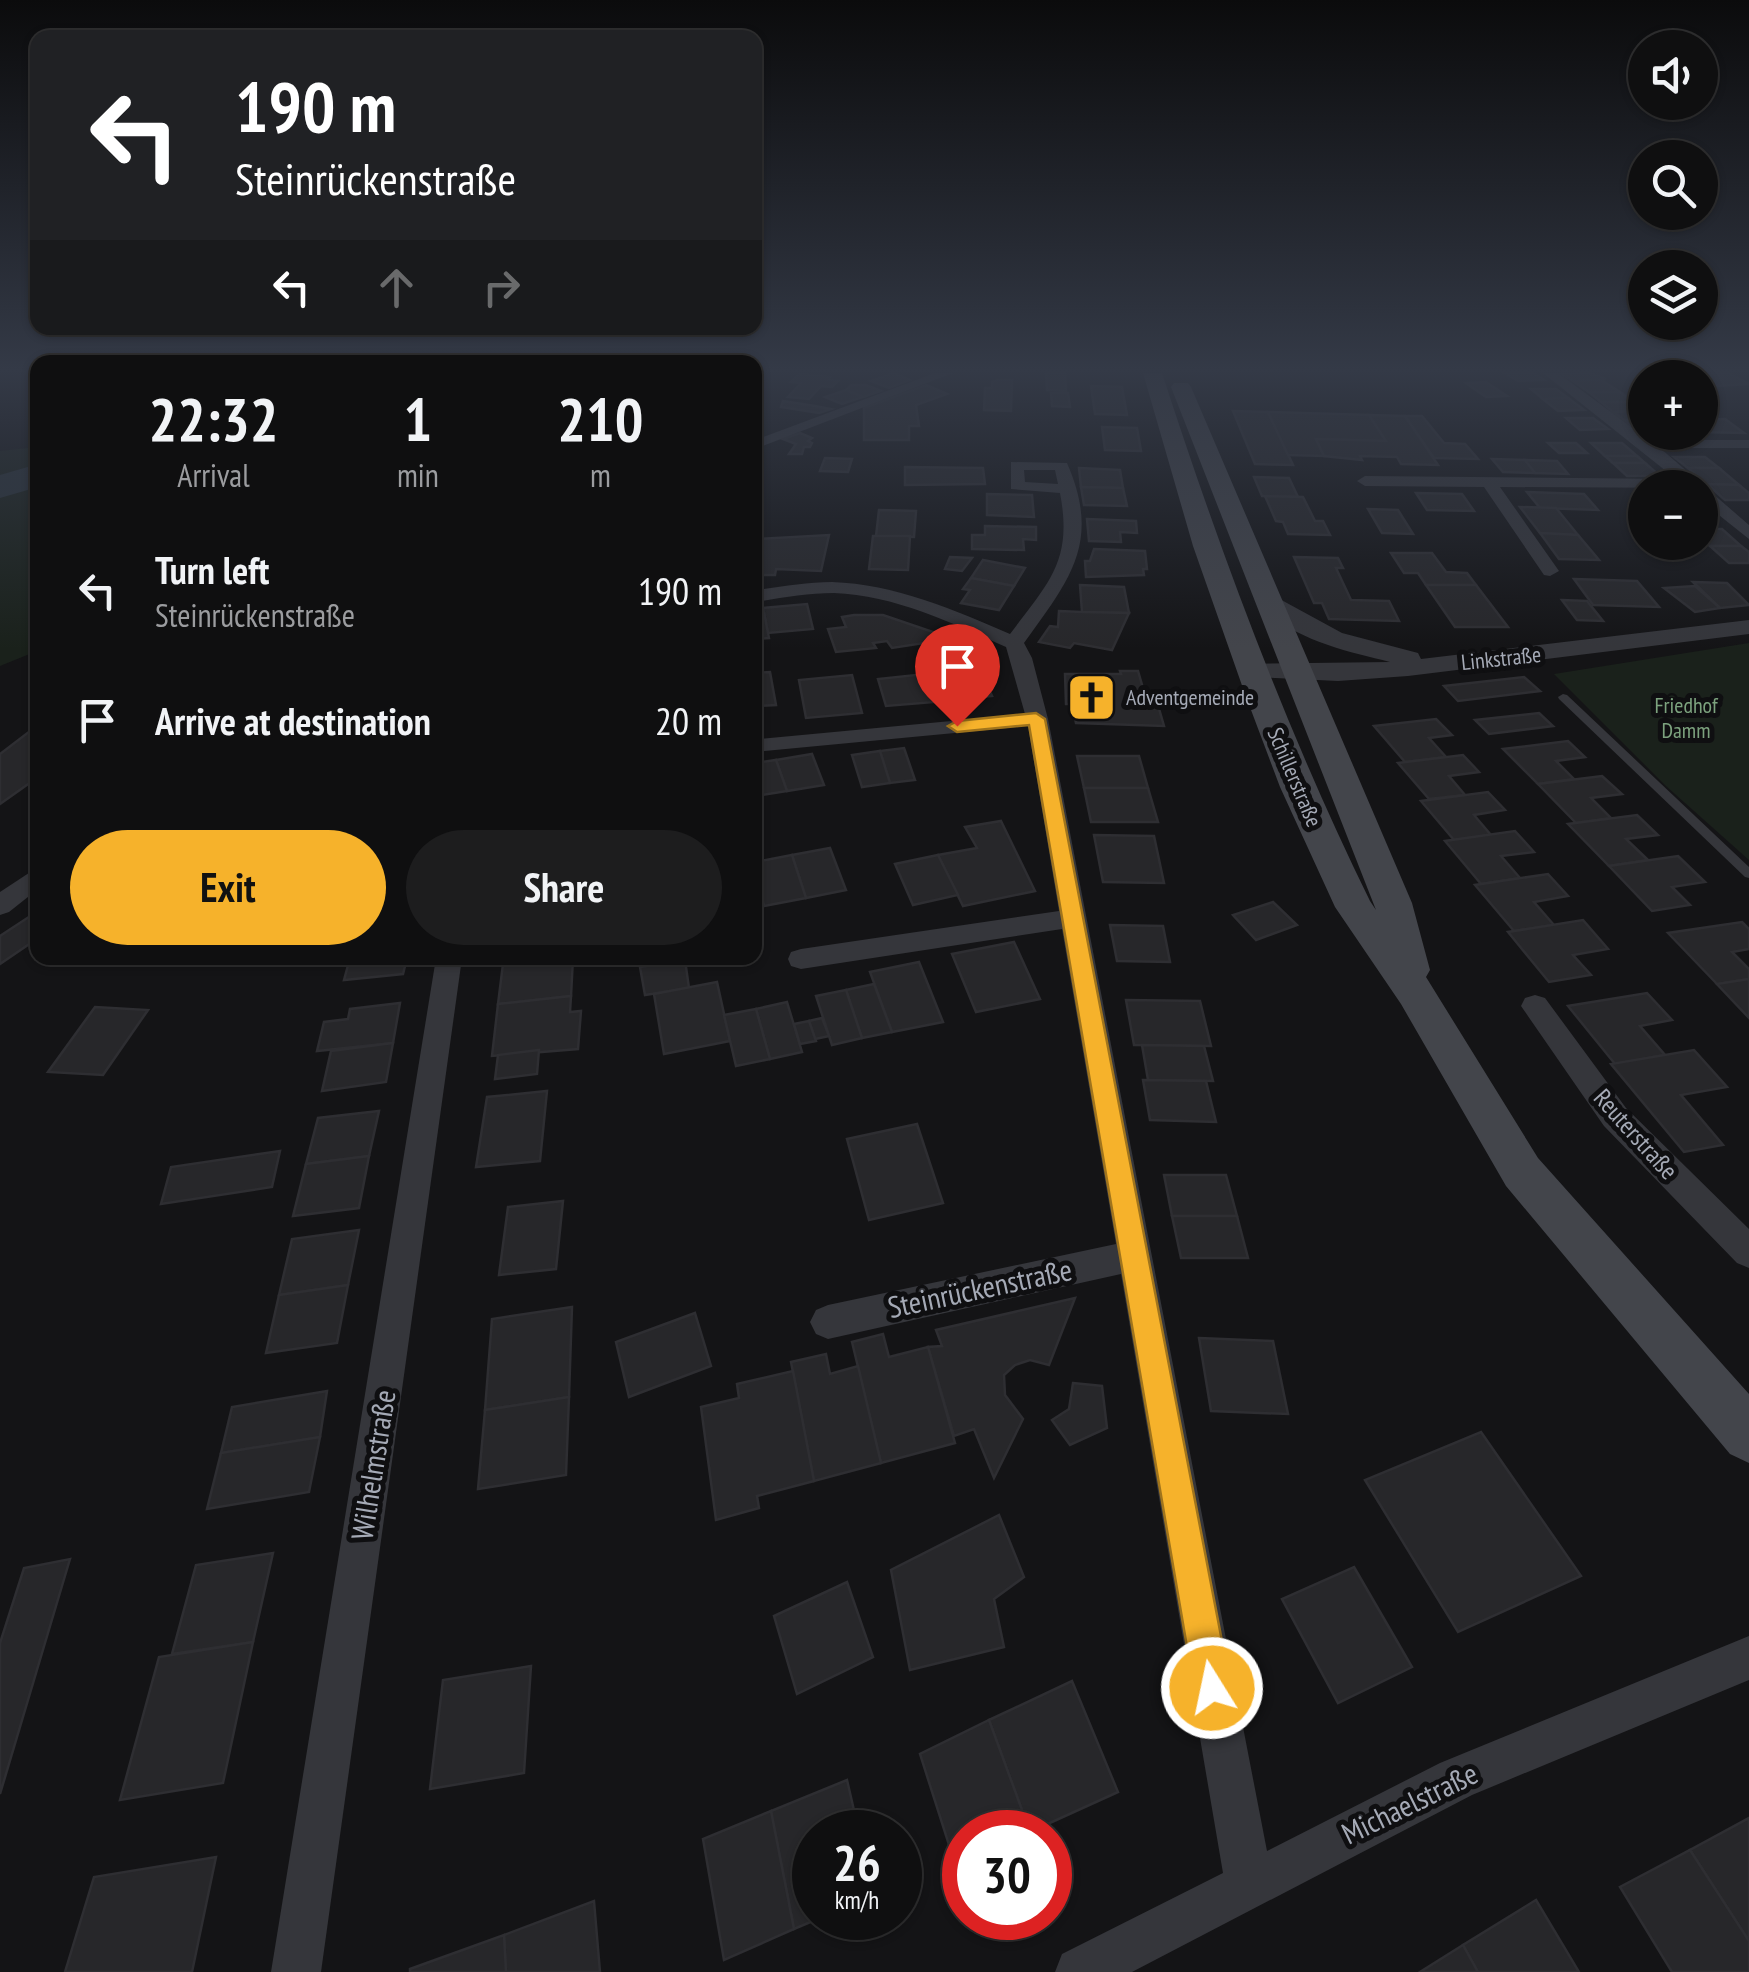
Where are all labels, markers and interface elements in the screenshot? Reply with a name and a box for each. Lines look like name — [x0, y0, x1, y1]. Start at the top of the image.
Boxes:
map controls — [1628, 30, 1718, 560]
button: sound — [1628, 30, 1718, 120]
text: 190 m — [235, 61, 396, 151]
icon: left — [70, 70, 200, 200]
button: search — [1628, 140, 1718, 230]
text: Steinrückenstraße — [235, 149, 516, 207]
button: layers — [1628, 250, 1718, 340]
icon: left — [264, 260, 319, 315]
icon: ahead — [369, 260, 424, 315]
icon: right — [474, 260, 529, 315]
button: + — [1628, 360, 1718, 450]
text: 22:32 — [149, 380, 278, 458]
text: 1 — [404, 380, 432, 458]
text: 210 — [557, 380, 643, 458]
text: Arrival — [177, 454, 250, 496]
text: min — [397, 454, 439, 496]
text: m — [590, 454, 611, 496]
button: − — [1628, 470, 1718, 560]
text: Turn left — [155, 545, 269, 594]
icon: left — [70, 563, 125, 618]
text: 190 m — [638, 566, 722, 615]
text: Steinrückenstraße — [155, 594, 355, 636]
pin — [915, 624, 1000, 727]
icon: arrive — [930, 639, 985, 694]
street label: Linkstraße — [1460, 640, 1542, 676]
church icon: Adventgemeinde — [1065, 671, 1117, 723]
place label: Adventgemeinde — [1126, 683, 1254, 711]
park label: Friedhof Damm — [1654, 691, 1719, 744]
icon: arrive — [70, 693, 125, 748]
text: Arrive at destination — [155, 696, 431, 745]
text: 20 m — [655, 696, 722, 745]
street label: Schillerstraße — [1262, 723, 1328, 831]
button: Exit — [70, 830, 386, 945]
button: Share — [406, 830, 722, 945]
street label: Reuterstraße — [1587, 1082, 1685, 1186]
street label: Steinrückenstraße — [884, 1249, 1075, 1326]
street label: Wilhelmstraße — [341, 1387, 404, 1543]
position arrow — [1160, 1636, 1264, 1740]
street label: Michaelstraße — [1335, 1753, 1484, 1852]
speed limit sign: 30 — [942, 1810, 1072, 1940]
text: 26 — [833, 1830, 881, 1895]
text: km/h — [835, 1884, 879, 1916]

